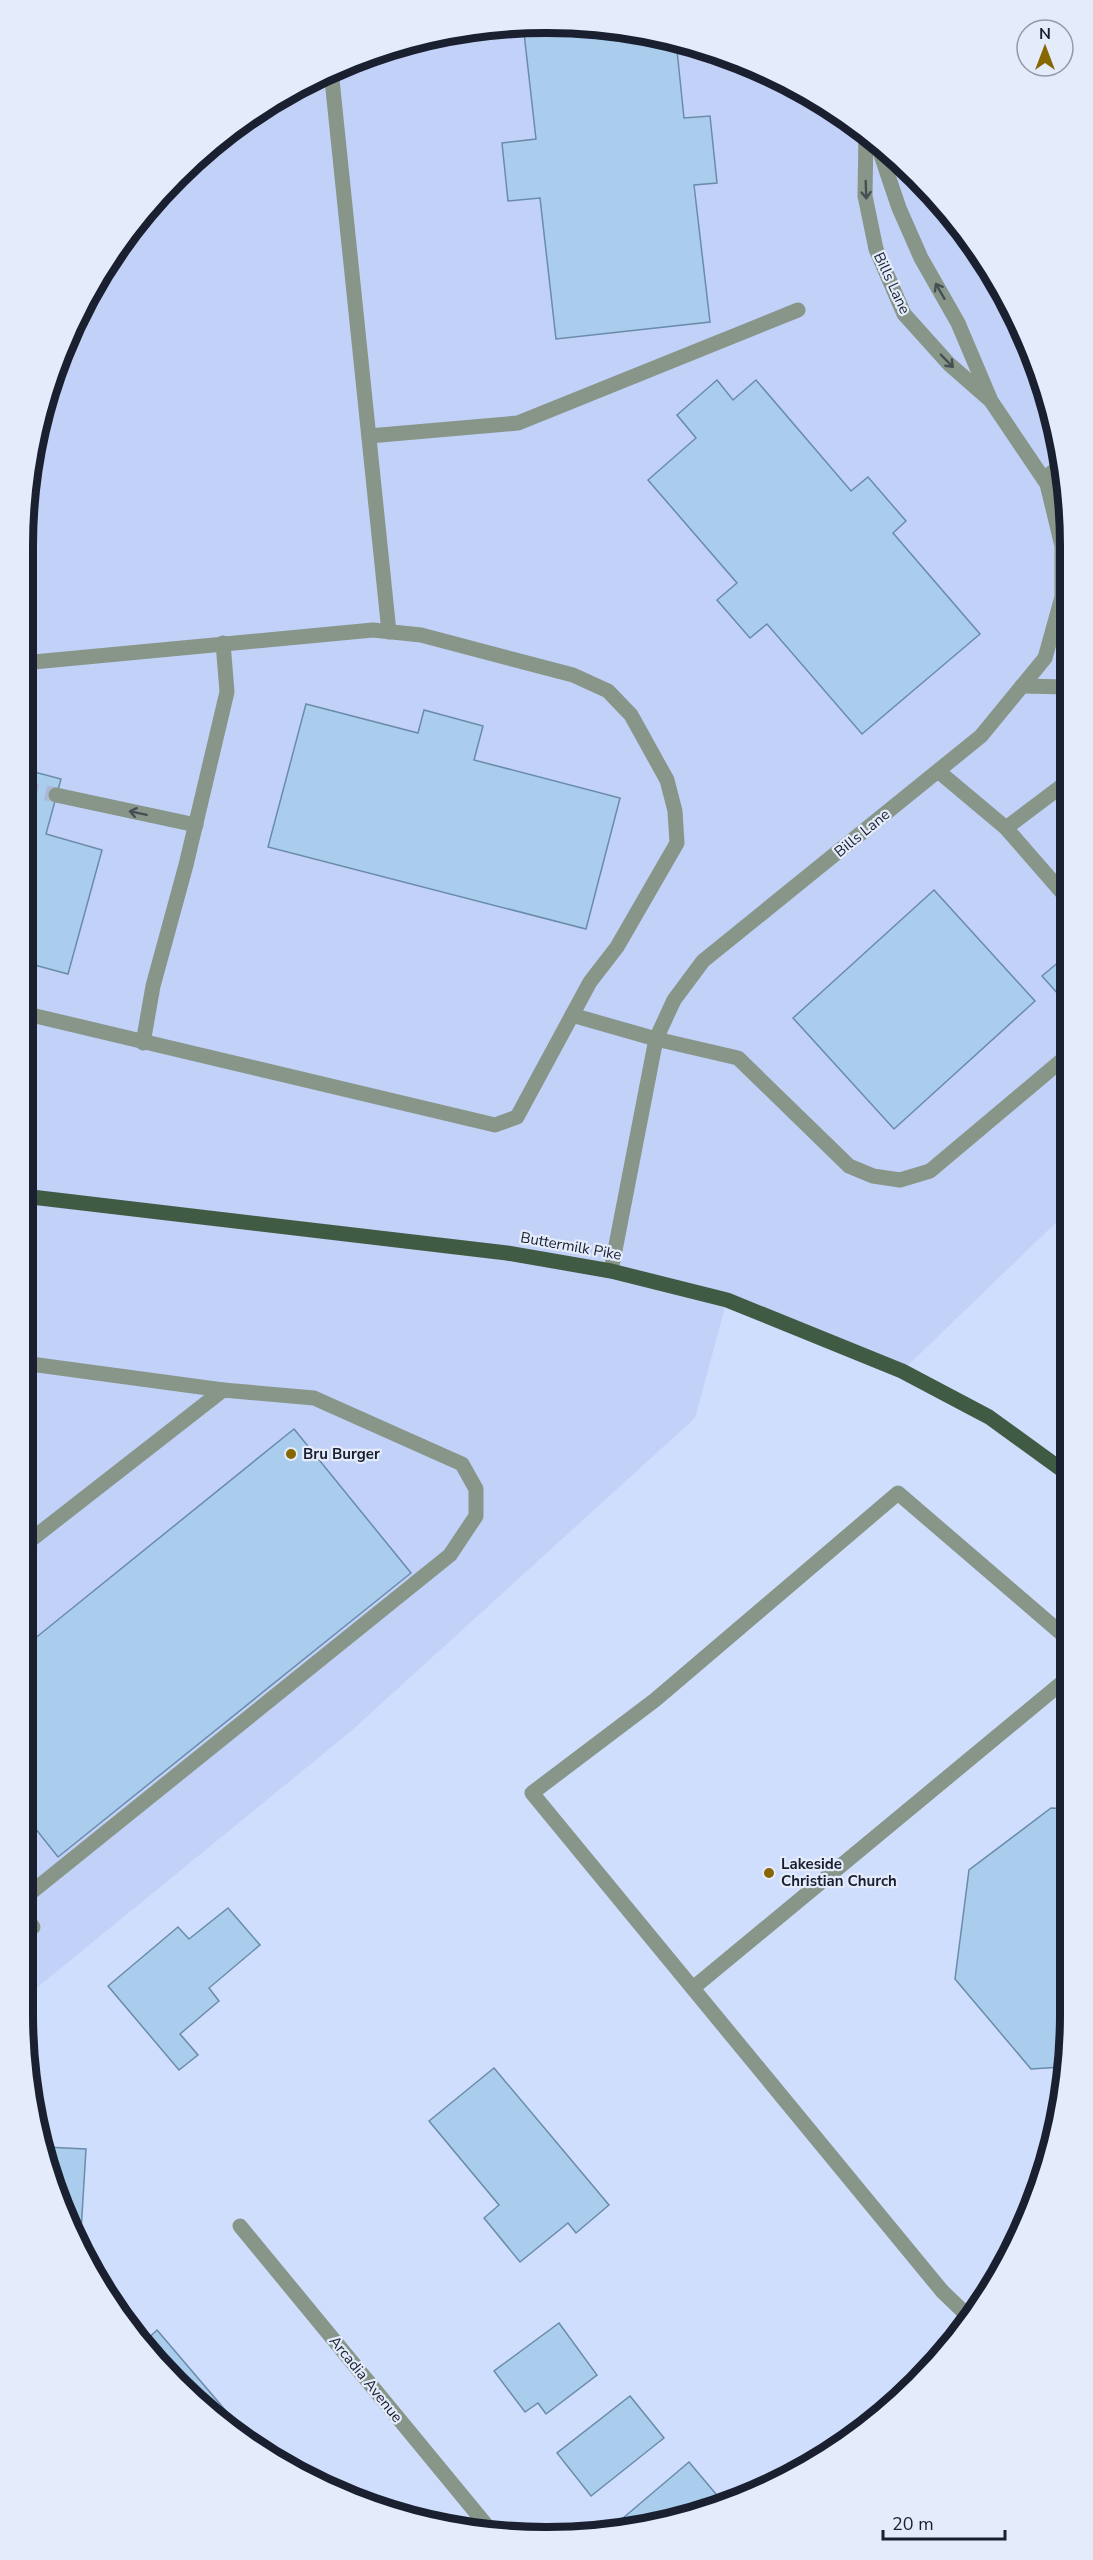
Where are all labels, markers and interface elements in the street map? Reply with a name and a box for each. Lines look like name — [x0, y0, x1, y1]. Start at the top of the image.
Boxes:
north arrow — [1015, 18, 1075, 78]
text: N — [1039, 23, 1051, 45]
one-way arrow — [860, 179, 871, 199]
street label: Bills Lane — [869, 249, 915, 317]
one-way arrow — [934, 283, 946, 300]
one-way arrow — [940, 354, 954, 369]
street label: Bills Lane — [830, 804, 894, 862]
one-way arrow — [129, 806, 148, 818]
street label: Buttermilk Pike — [519, 1227, 623, 1265]
place label: Bru Burger — [303, 1444, 380, 1464]
marker: Bru Burger — [284, 1447, 298, 1461]
place label: Lakeside Christian Church — [781, 1854, 897, 1891]
marker: Lakeside Christian Church — [762, 1866, 776, 1880]
street label: Arcadia Avenue — [325, 2331, 407, 2427]
scale bar — [883, 2503, 1004, 2541]
text: 20 m — [892, 2512, 934, 2536]

